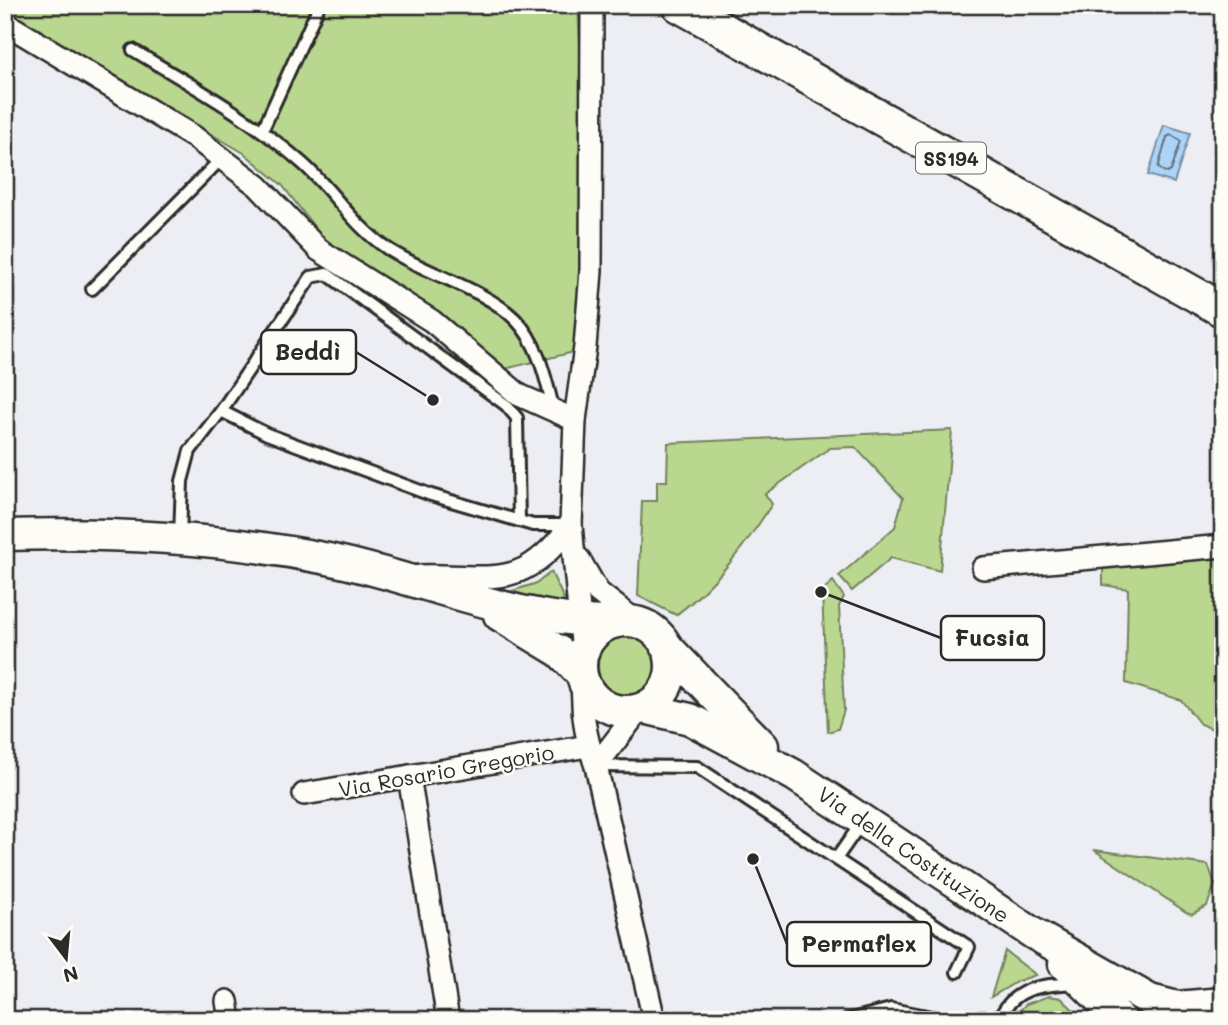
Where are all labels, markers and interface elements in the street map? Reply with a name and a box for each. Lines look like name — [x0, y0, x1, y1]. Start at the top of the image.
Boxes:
road number: SS194 — [916, 142, 986, 174]
callout: Beddì — [261, 330, 356, 374]
text: Beddì — [275, 336, 341, 366]
callout: Fucsia — [941, 616, 1044, 660]
text: Fucsia — [954, 622, 1030, 652]
street label: Via Rosario Gregorio — [336, 738, 556, 802]
street label: Via della Costituzione — [813, 780, 1015, 928]
callout: Permaflex — [787, 922, 931, 966]
north arrow — [32, 923, 102, 993]
text: Permaflex — [801, 928, 917, 958]
text: N — [60, 961, 81, 989]

